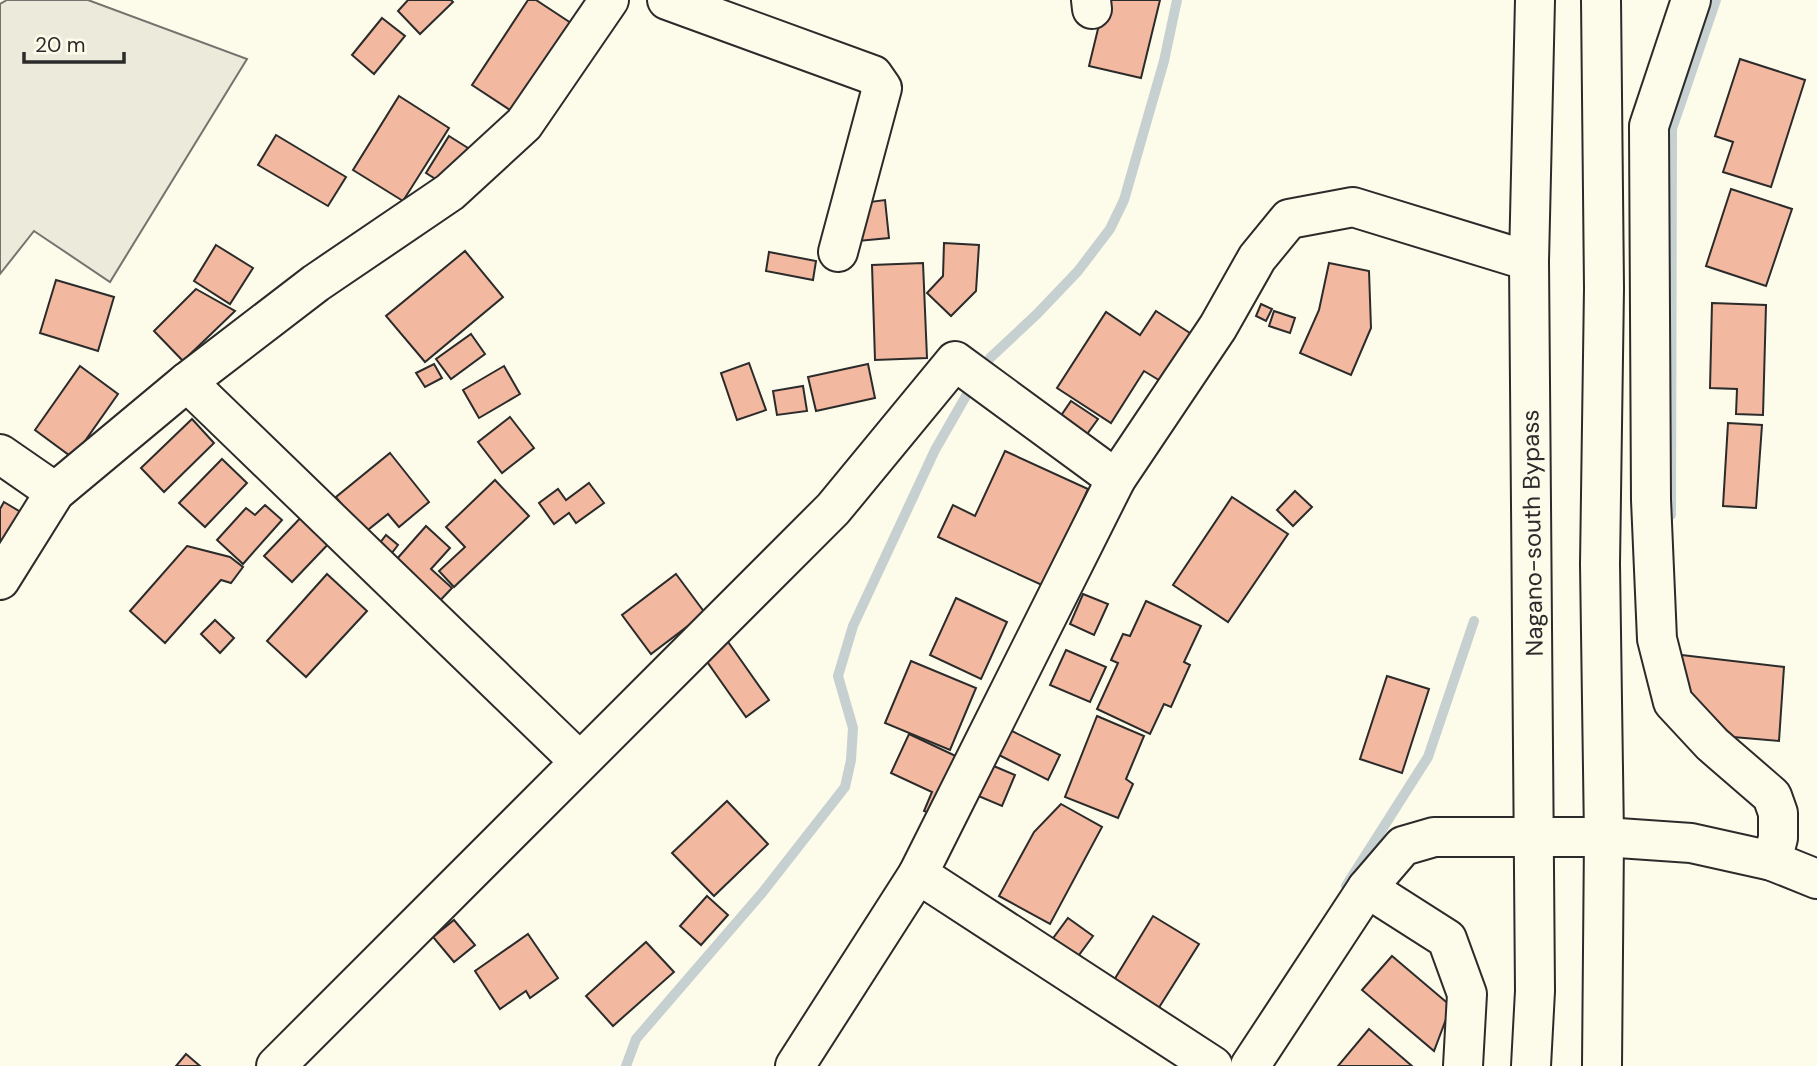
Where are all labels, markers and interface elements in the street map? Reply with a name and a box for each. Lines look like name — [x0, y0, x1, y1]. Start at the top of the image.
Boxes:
scale bar — [24, 21, 124, 65]
text: 20 m — [35, 31, 86, 59]
street label: Nagano-south Bypass — [1514, 409, 1550, 657]

